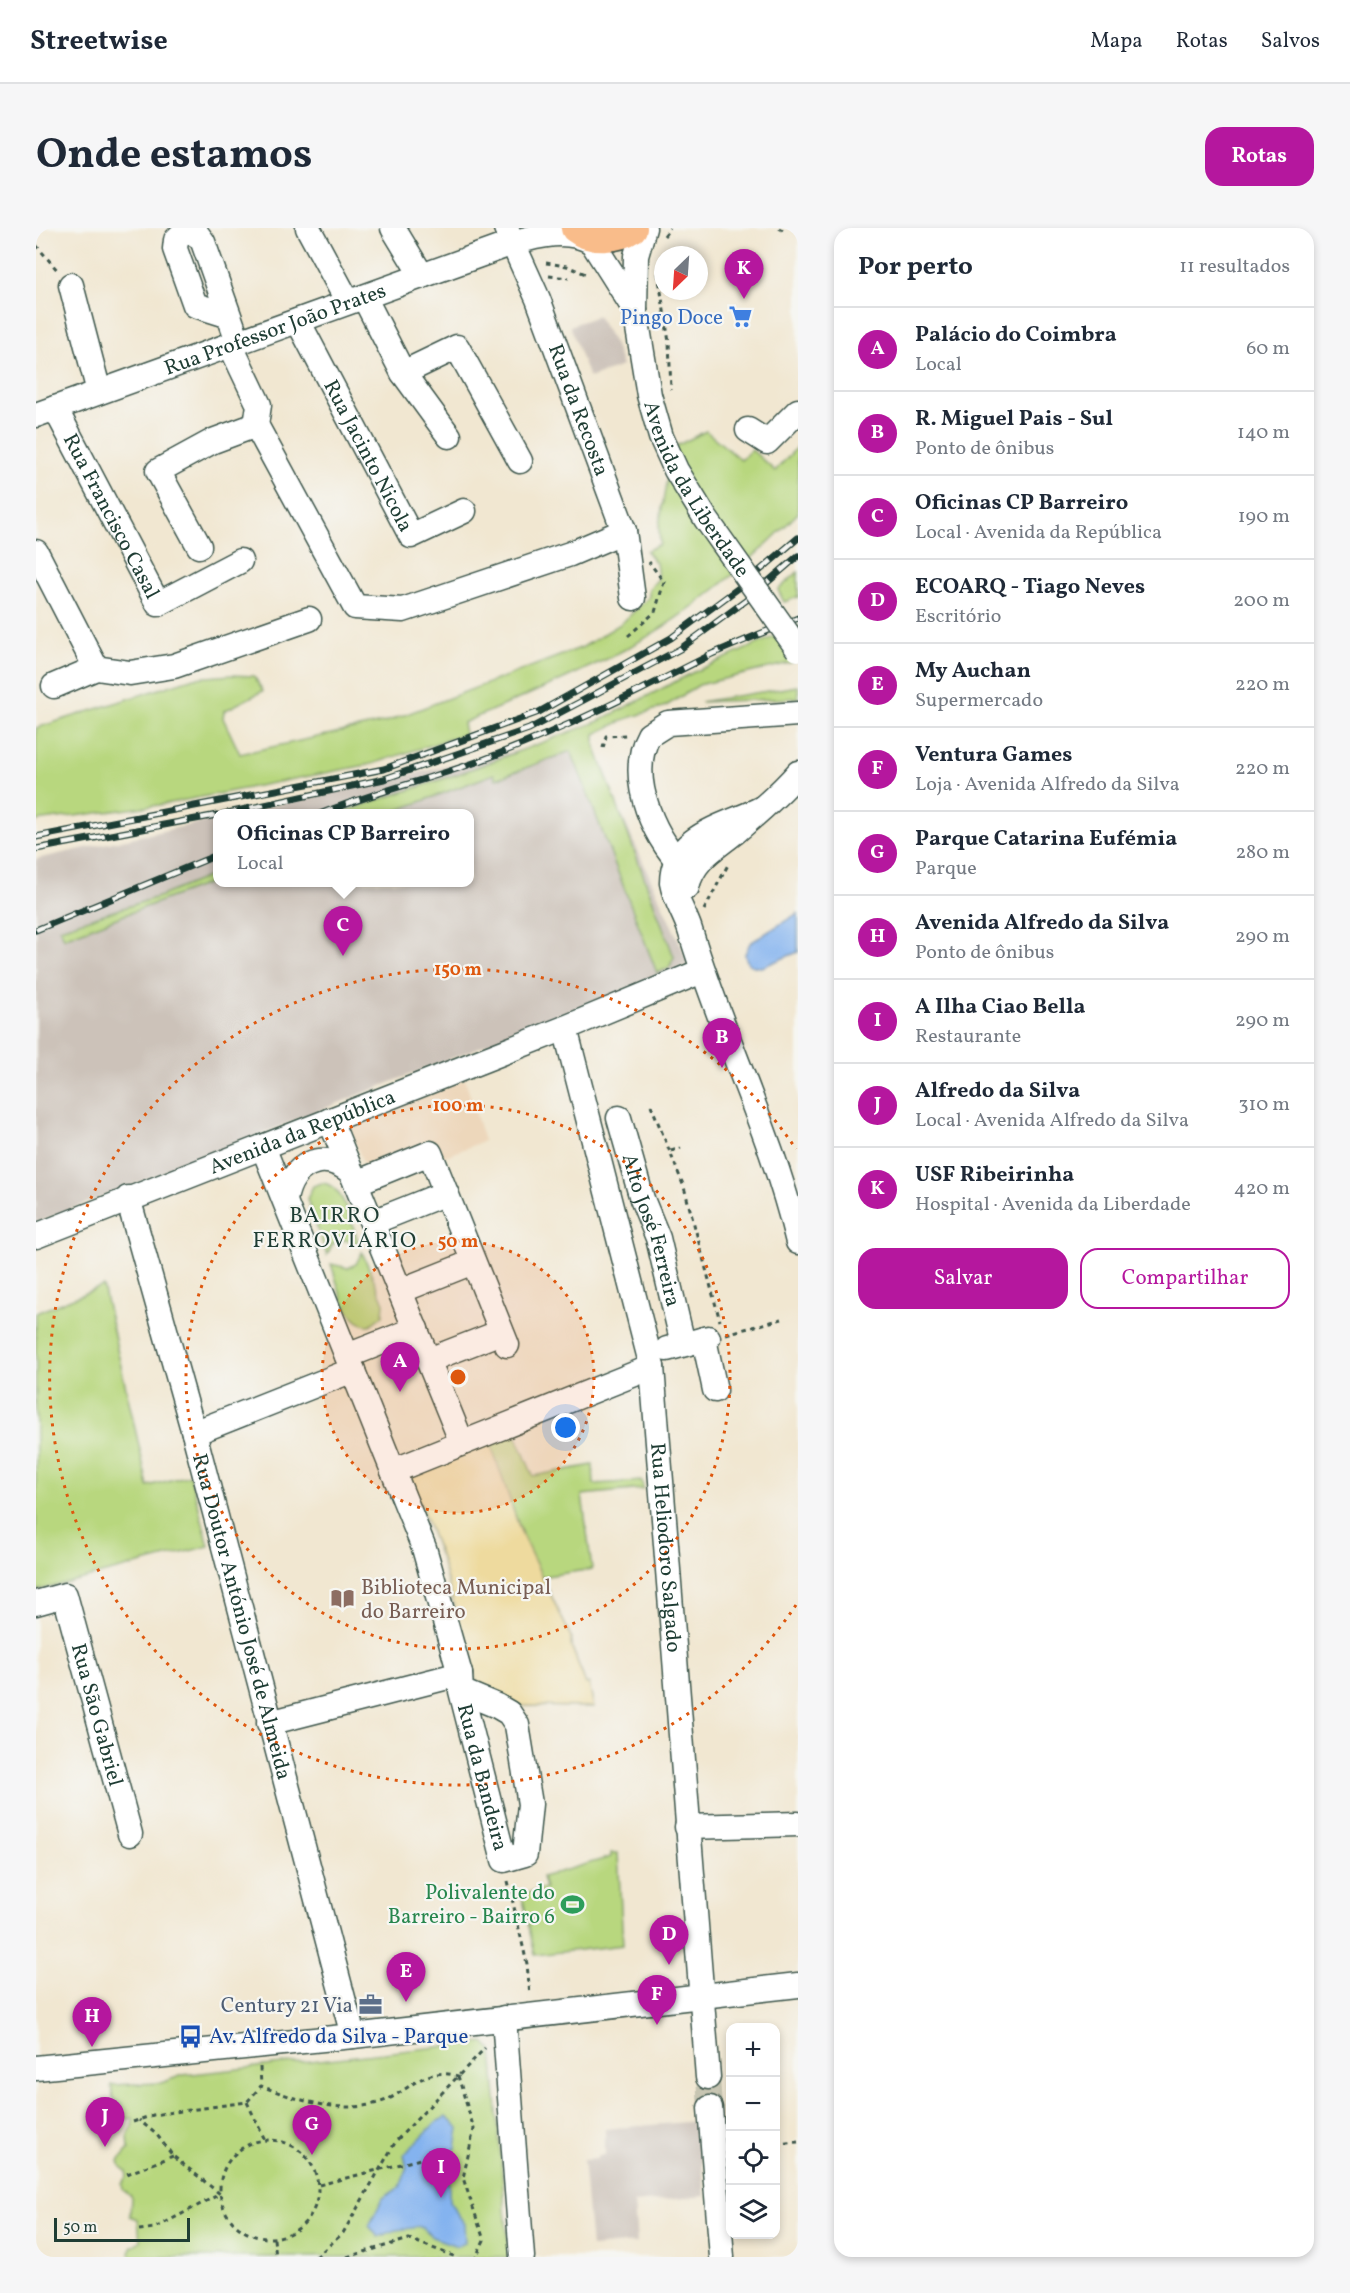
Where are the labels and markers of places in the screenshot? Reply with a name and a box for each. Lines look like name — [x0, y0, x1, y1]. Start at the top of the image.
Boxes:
pin: K — [724, 250, 764, 299]
place label: Pingo Doce — [620, 304, 723, 333]
supermarket icon: Pingo Doce — [728, 304, 754, 330]
pin: C — [324, 906, 362, 956]
pin: B — [702, 1018, 742, 1068]
pin: A — [380, 1342, 420, 1392]
centre of rings — [448, 1367, 468, 1387]
place label: Biblioteca Municipal do Barreiro — [361, 1574, 551, 1627]
library icon: Biblioteca Municipal do Barreiro — [330, 1586, 356, 1612]
place label: Polivalente do Barreiro - Bairro 6 — [388, 1879, 555, 1932]
sports icon: Polivalente do Barreiro - Bairro 6 — [560, 1891, 586, 1917]
pin: D — [650, 1916, 688, 1965]
pin: E — [386, 1952, 425, 2002]
pin: F — [638, 1976, 676, 2025]
place label: Century 21 Via — [221, 1992, 353, 2021]
office icon: Century 21 Via — [358, 1992, 384, 2018]
pin: H — [72, 1998, 112, 2047]
bus stop icon: Av. Alfredo da Silva - Parque — [178, 2023, 204, 2049]
place label: Av. Alfredo da Silva - Parque — [209, 2023, 468, 2052]
pin: J — [86, 2098, 124, 2147]
pin: G — [292, 2106, 332, 2155]
pin: I — [422, 2148, 460, 2198]

